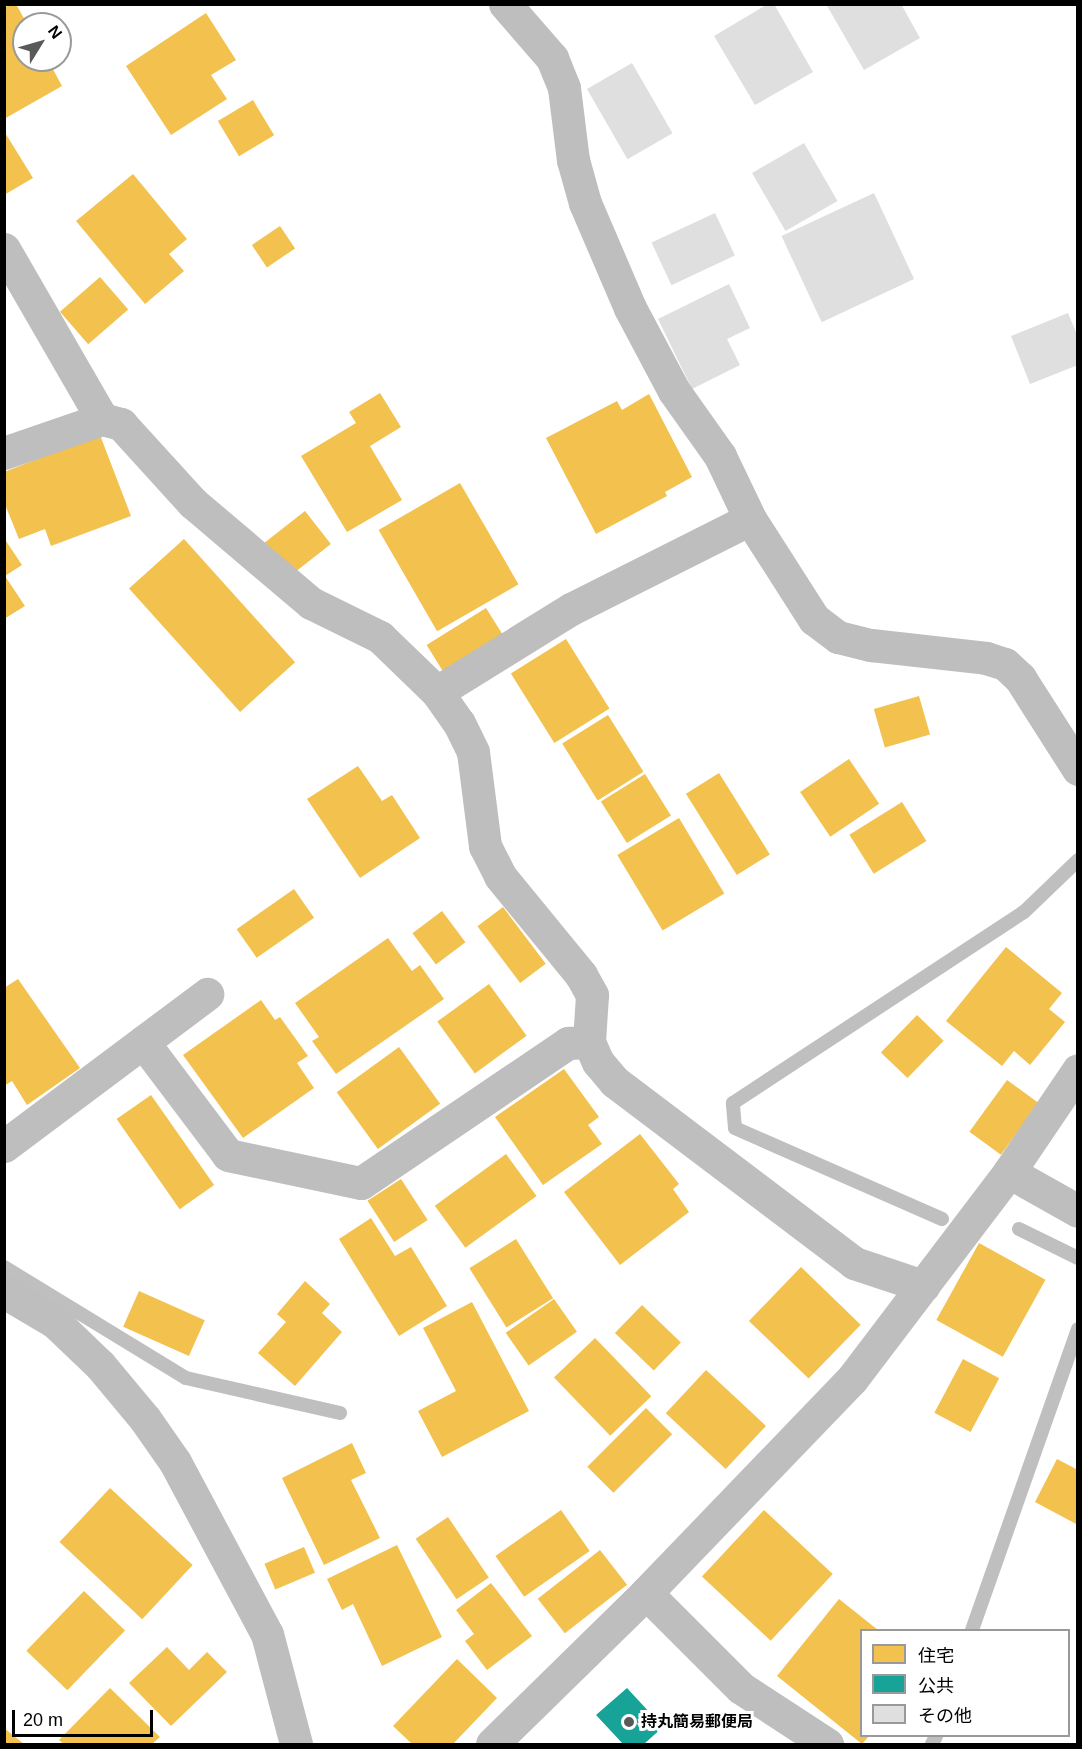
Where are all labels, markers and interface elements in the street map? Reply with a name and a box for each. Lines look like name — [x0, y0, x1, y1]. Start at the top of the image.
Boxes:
north arrow — [12, 12, 72, 72]
text: N — [45, 22, 65, 42]
legend — [860, 1629, 1070, 1737]
text: 住宅 — [918, 1646, 954, 1666]
text: 公共 — [918, 1676, 954, 1696]
scale bar — [15, 1698, 156, 1736]
text: その他 — [918, 1706, 972, 1726]
text: 20 m — [23, 1710, 63, 1730]
place label: 持丸簡易郵便局 — [641, 1712, 753, 1732]
marker: 持丸簡易郵便局 — [622, 1715, 636, 1729]

